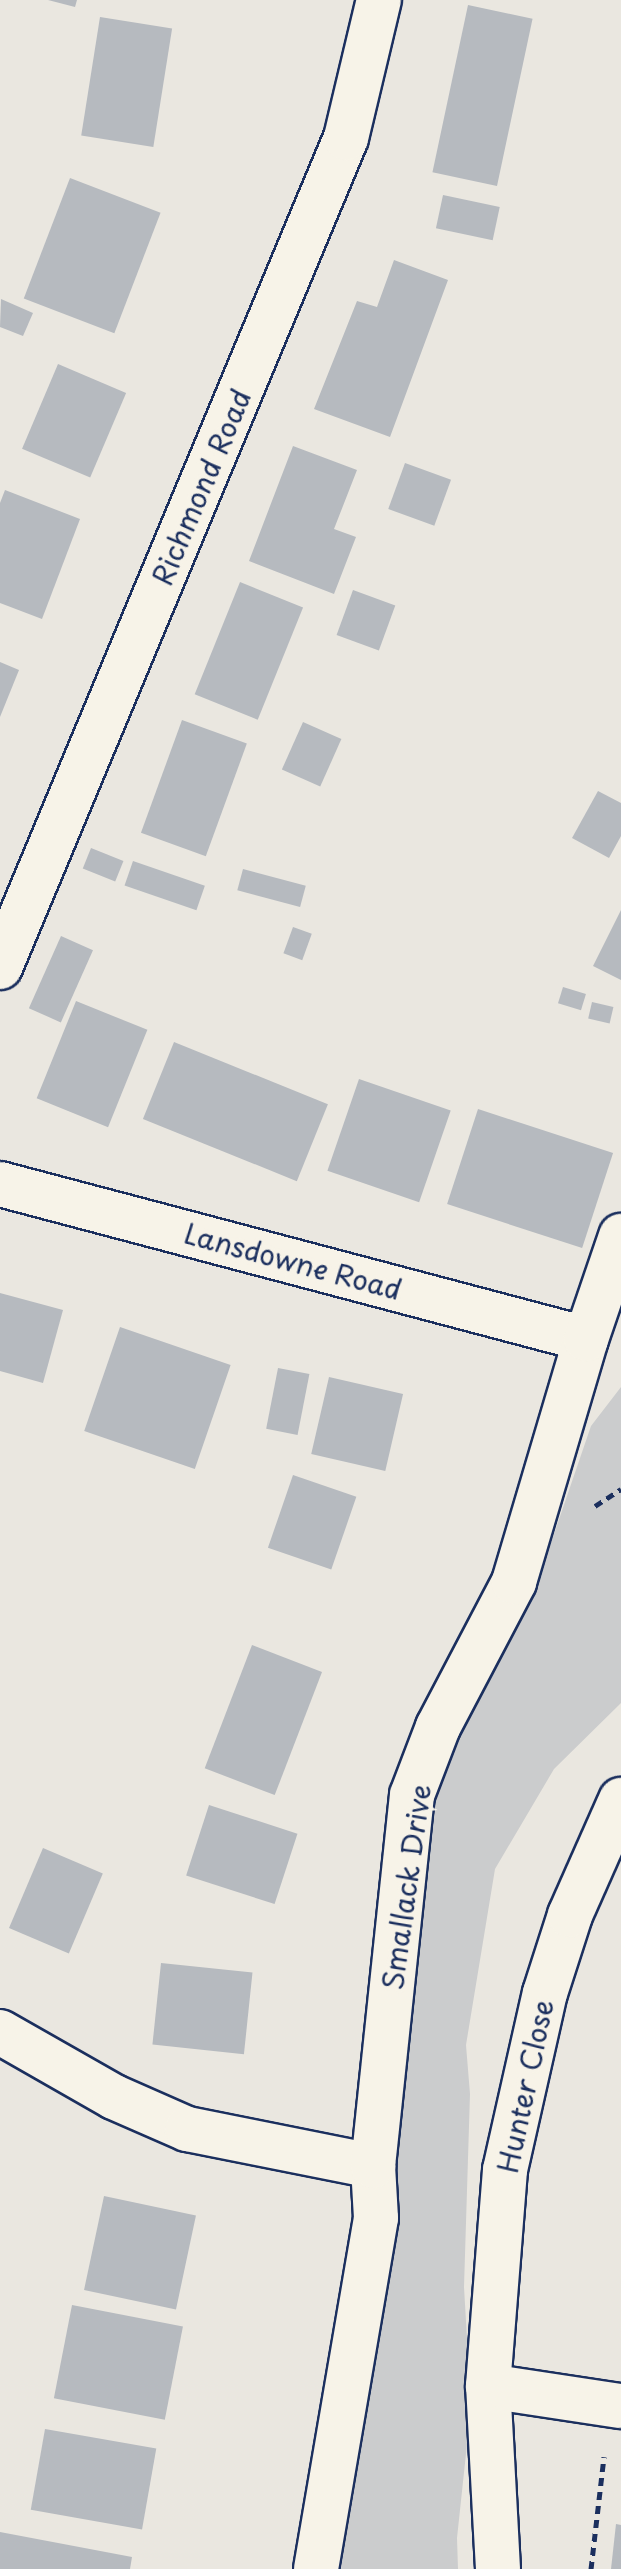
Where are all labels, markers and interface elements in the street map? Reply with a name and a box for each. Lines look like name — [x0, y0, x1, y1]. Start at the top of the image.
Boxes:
street label: Richmond Road — [145, 384, 257, 590]
street label: Lansdowne Road — [180, 1216, 406, 1306]
street label: Smallack Drive — [375, 1782, 437, 1992]
street label: Hunter Close — [490, 1996, 560, 2176]

